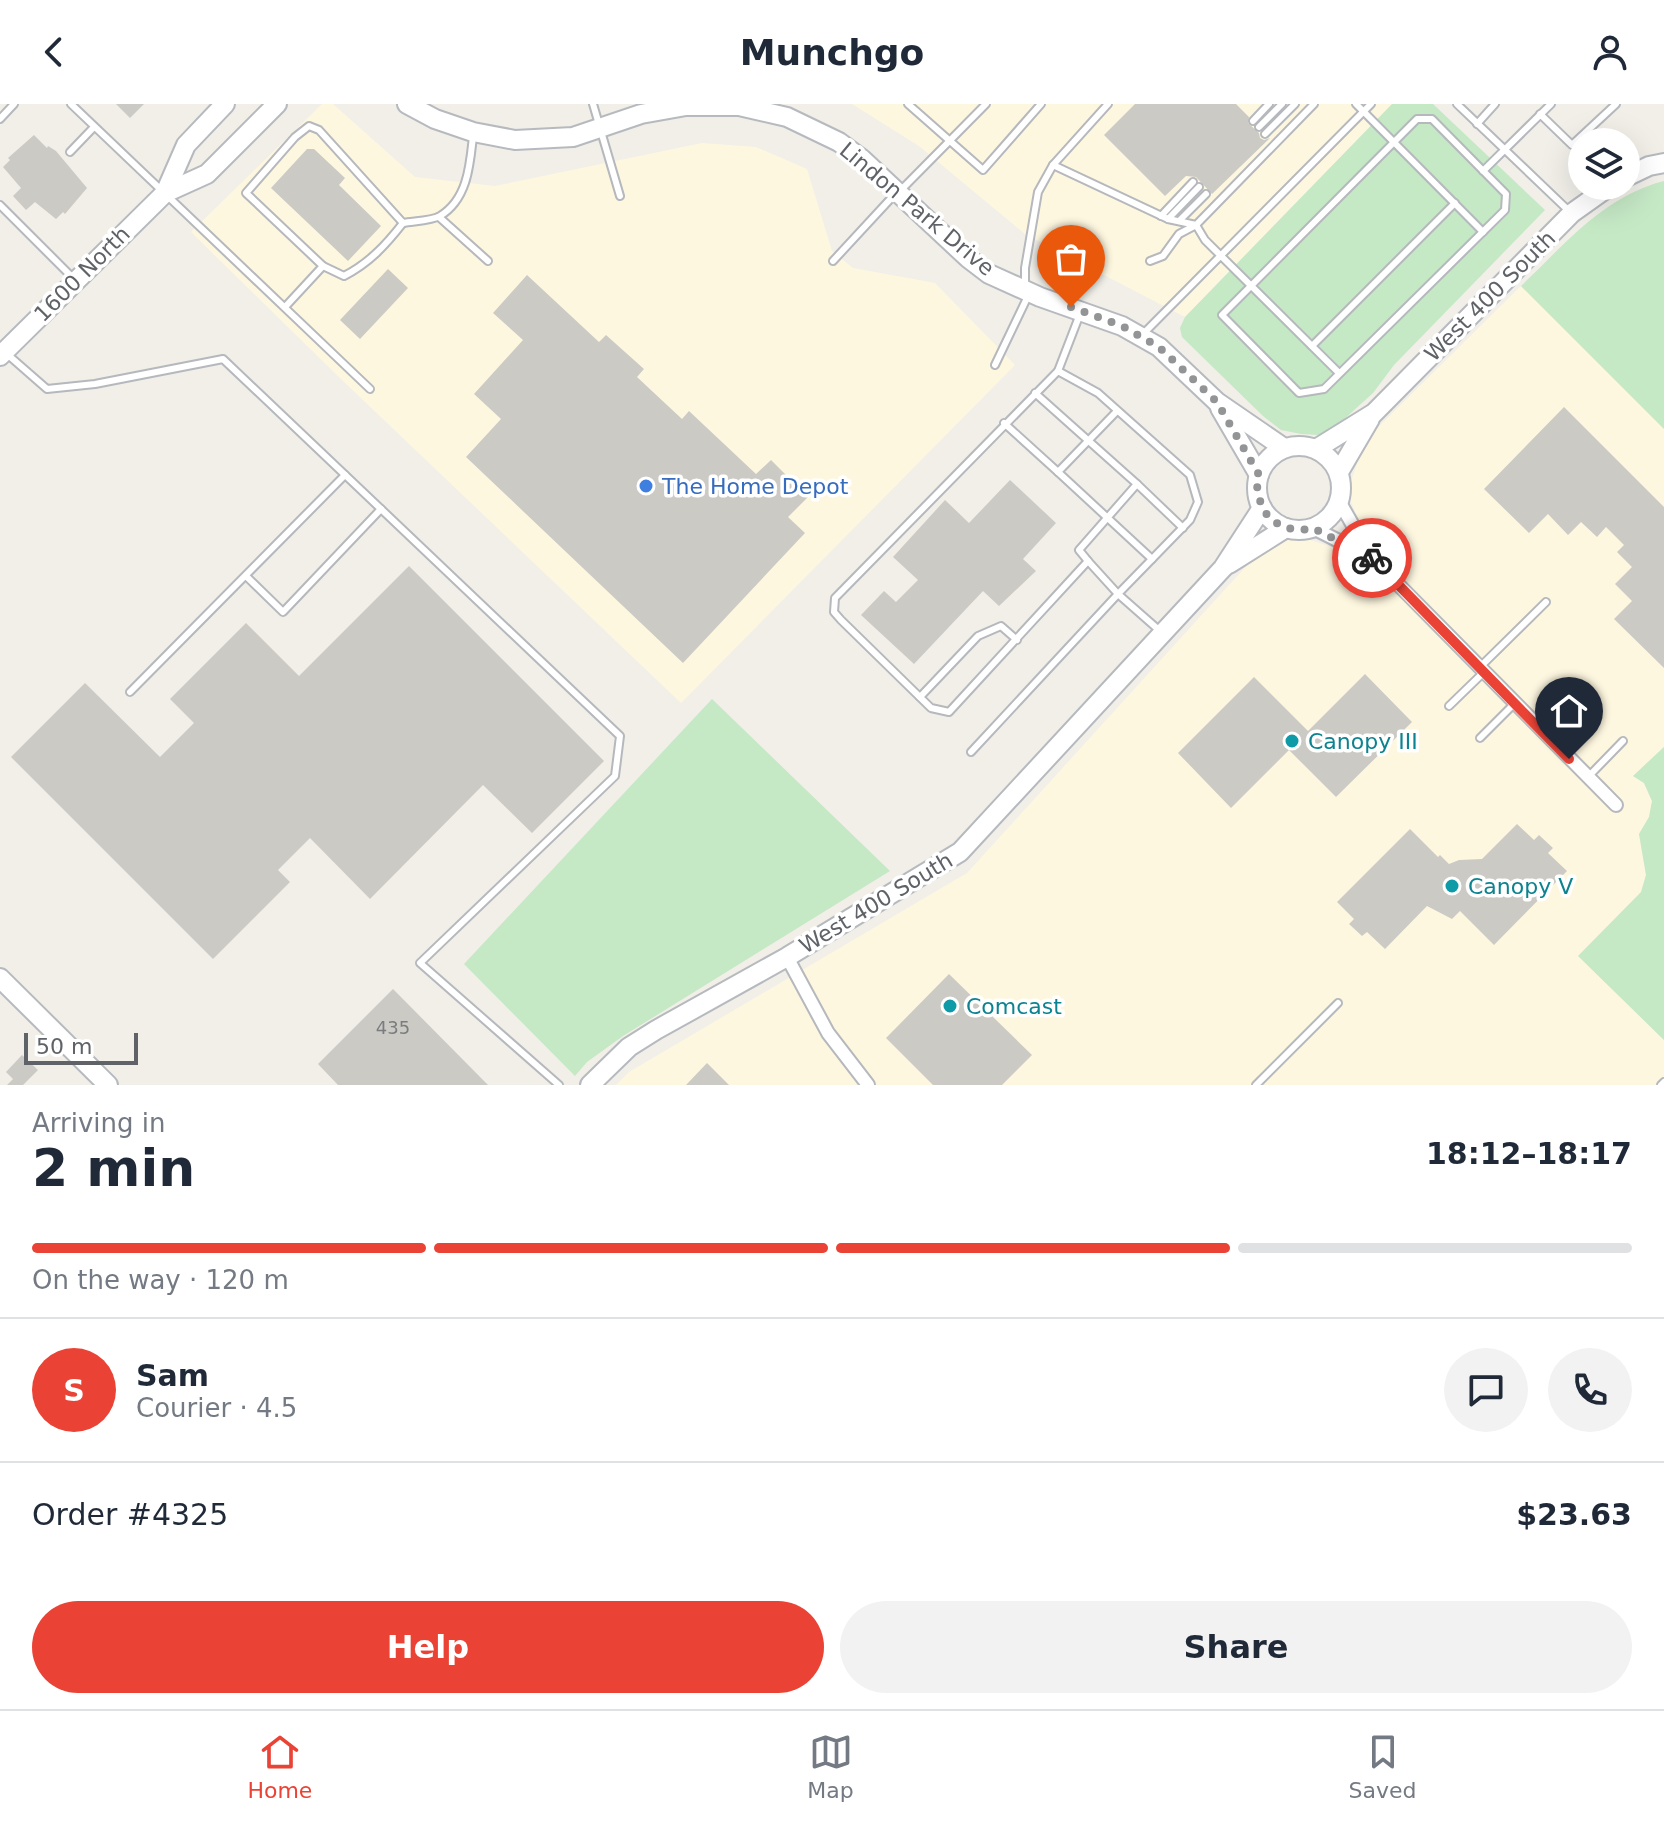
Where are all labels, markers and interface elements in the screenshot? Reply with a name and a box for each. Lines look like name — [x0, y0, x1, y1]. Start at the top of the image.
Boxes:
icon: back — [32, 30, 76, 74]
icon: person — [1588, 30, 1632, 74]
text: Munchgo — [740, 32, 924, 73]
map controls — [1568, 128, 1640, 200]
button: layers — [1568, 128, 1640, 200]
street label: Lindon Park Drive — [835, 137, 999, 281]
street label: 1600 North — [29, 221, 135, 327]
pin — [1037, 225, 1105, 307]
street label: West 400 South — [1420, 226, 1560, 366]
icon: bag — [1049, 237, 1093, 281]
place label: The Home Depot — [661, 474, 849, 499]
marker: The Home Depot — [637, 477, 655, 495]
courier — [1332, 518, 1412, 598]
icon: bike — [1350, 536, 1394, 580]
pin — [1535, 677, 1603, 759]
icon: home — [1547, 689, 1591, 733]
place label: Canopy III — [1308, 729, 1418, 754]
marker: Canopy III — [1283, 732, 1301, 750]
street label: West 400 South — [795, 847, 957, 959]
place label: Canopy V — [1468, 874, 1573, 899]
marker: Canopy V — [1443, 877, 1461, 895]
place label: Comcast — [966, 994, 1062, 1019]
marker: Comcast — [941, 997, 959, 1015]
house number: 435 — [376, 1017, 410, 1038]
scale bar — [24, 1029, 138, 1065]
text: 50 m — [36, 1034, 92, 1059]
text: Arriving in — [32, 1108, 166, 1138]
text: 18:12–18:17 — [1426, 1136, 1632, 1171]
text: 2 min — [32, 1138, 195, 1198]
text: On the way · 120 m — [32, 1265, 289, 1295]
button: chat — [1444, 1348, 1528, 1432]
button: phone — [1548, 1348, 1632, 1432]
text: Sam — [136, 1358, 209, 1393]
text: S — [63, 1373, 85, 1408]
text: Courier · 4.5 — [136, 1393, 297, 1423]
text: Order #4325 — [32, 1497, 228, 1532]
text: $23.63 — [1516, 1497, 1632, 1532]
button: Help — [32, 1601, 824, 1693]
button: Share — [840, 1601, 1632, 1693]
tab: Home — [247, 1730, 312, 1803]
tab: Map — [807, 1730, 854, 1803]
tab: Saved — [1349, 1730, 1417, 1803]

